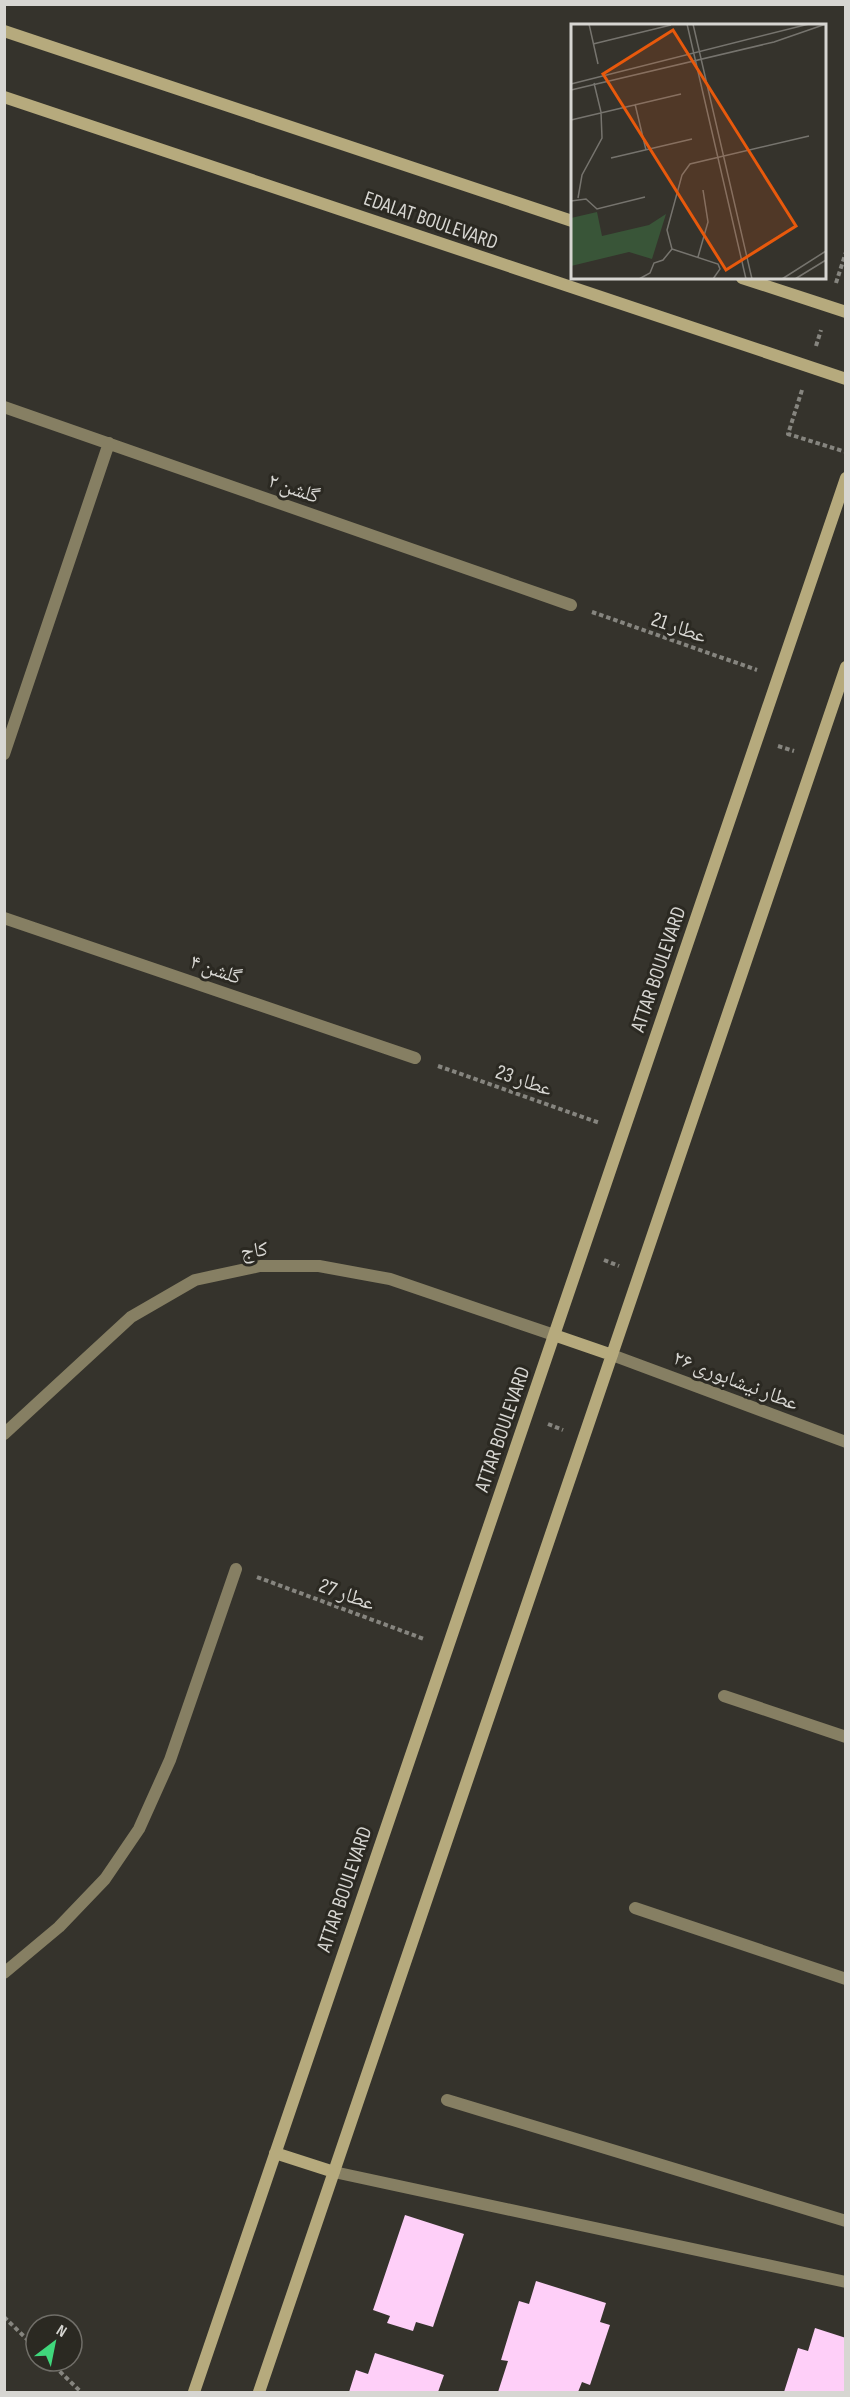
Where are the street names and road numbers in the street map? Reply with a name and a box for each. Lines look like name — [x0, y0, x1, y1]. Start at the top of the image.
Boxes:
street label: EDALAT BOULEVARD — [361, 186, 501, 255]
street label: گلشن ۲ — [265, 468, 323, 509]
street label: عطار 21 — [648, 606, 710, 649]
street label: ATTAR BOULEVARD — [625, 903, 692, 1036]
street label: گلشن ۴ — [187, 949, 245, 990]
street label: عطار 23 — [492, 1059, 556, 1102]
street label: کاج — [239, 1236, 269, 1265]
street label: عطار نیشابوری ۲۶ — [670, 1345, 802, 1416]
street label: ATTAR BOULEVARD — [469, 1363, 536, 1496]
street label: عطار 27 — [315, 1573, 379, 1616]
street label: ATTAR BOULEVARD — [311, 1823, 378, 1956]

